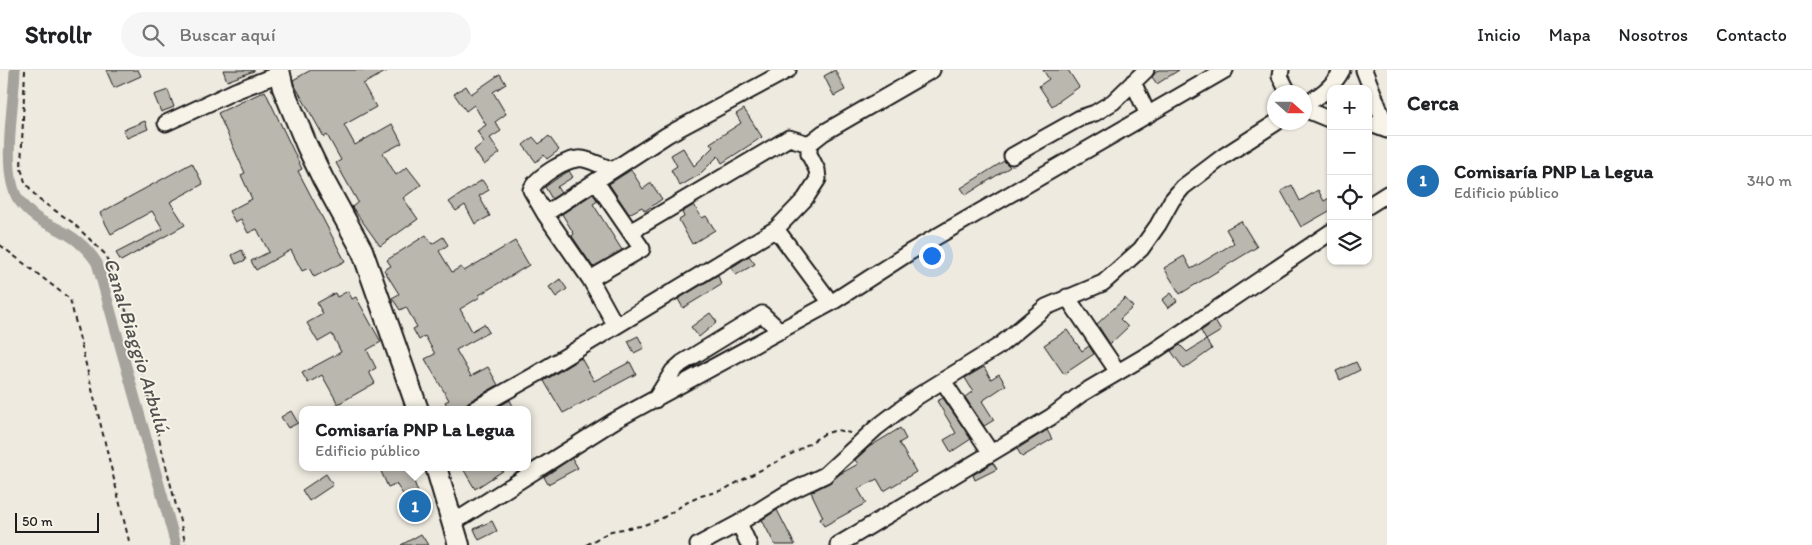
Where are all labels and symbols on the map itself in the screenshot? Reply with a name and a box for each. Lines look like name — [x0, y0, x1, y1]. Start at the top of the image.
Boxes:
north arrow — [1267, 85, 1312, 130]
your location — [919, 243, 945, 269]
water label: Canal Biaggio Arbulú — [99, 255, 175, 436]
pin: 1 — [399, 487, 431, 525]
scale bar — [15, 510, 99, 533]

